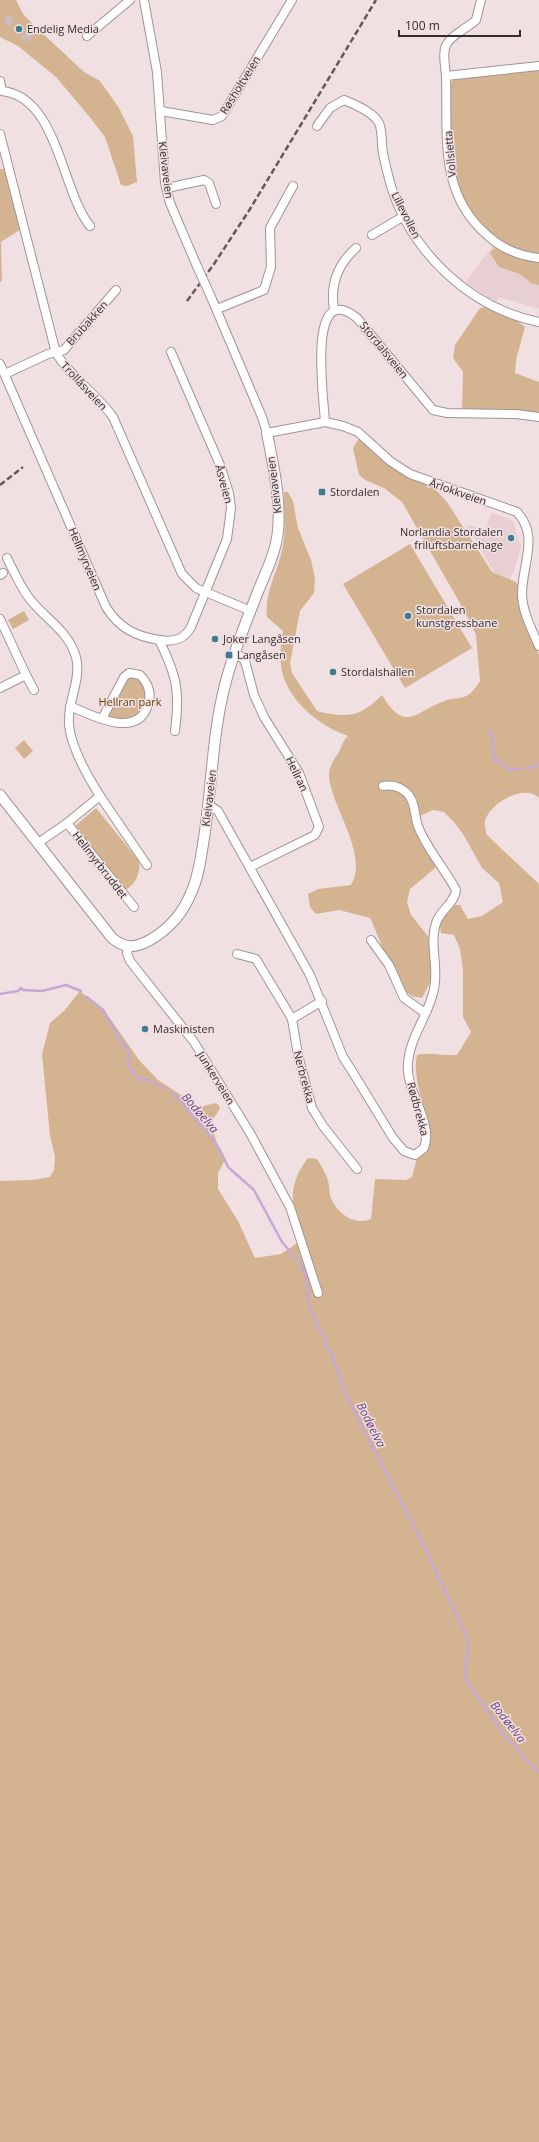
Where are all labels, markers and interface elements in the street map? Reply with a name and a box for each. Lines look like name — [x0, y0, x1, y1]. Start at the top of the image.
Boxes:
scale bar — [399, 12, 520, 38]
text: 100 m — [405, 17, 440, 34]
place label: Endelig Media — [27, 21, 99, 36]
marker: Endelig Media — [14, 24, 24, 34]
street label: Røsholtveien — [216, 53, 263, 117]
street label: Vollsletta — [440, 130, 459, 178]
street label: Kleivaveien — [156, 141, 177, 199]
street label: Lillevollen — [388, 189, 425, 241]
street label: Brubakken — [62, 297, 111, 348]
street label: Stordalsveien — [357, 318, 412, 381]
street label: Trollåsveien — [58, 358, 111, 413]
street label: Kleivaveien — [263, 456, 284, 514]
street label: Åsveien — [212, 463, 237, 505]
street label: Årlokkveien — [427, 475, 489, 508]
place label: Stordalen — [330, 484, 380, 499]
marker: Stordalen — [317, 487, 327, 497]
place label: Norlandia Stordalen friluftsbarnehage — [400, 524, 503, 552]
street label: Hellmyrveien — [65, 525, 106, 593]
marker: Norlandia Stordalen friluftsbarnehage — [506, 533, 516, 543]
place label: Stordalen kunstgressbane — [416, 602, 497, 630]
marker: Stordalen kunstgressbane — [403, 611, 413, 621]
place label: Joker Langåsen — [222, 631, 301, 646]
marker: Joker Langåsen — [210, 634, 220, 644]
place label: Langåsen — [237, 647, 286, 662]
marker: Langåsen — [224, 650, 234, 660]
place label: Stordalshallen — [341, 664, 414, 679]
marker: Stordalshallen — [328, 667, 338, 677]
park label: Hellran park — [98, 694, 162, 709]
street label: Hellran — [283, 754, 312, 794]
street label: Kleivaveien — [198, 769, 219, 827]
street label: Hellmyrbruddet — [69, 828, 131, 902]
place label: Maskinisten — [153, 1021, 214, 1036]
marker: Maskinisten — [140, 1024, 150, 1034]
street label: Junkerveien — [194, 1047, 239, 1107]
street label: Nerbrekka — [290, 1049, 319, 1105]
street label: Rødbrekka — [404, 1080, 433, 1137]
water label: Bodøelva — [178, 1089, 223, 1137]
water label: Bodøelva — [353, 1399, 390, 1451]
water label: Bodøelva — [487, 1697, 530, 1746]

